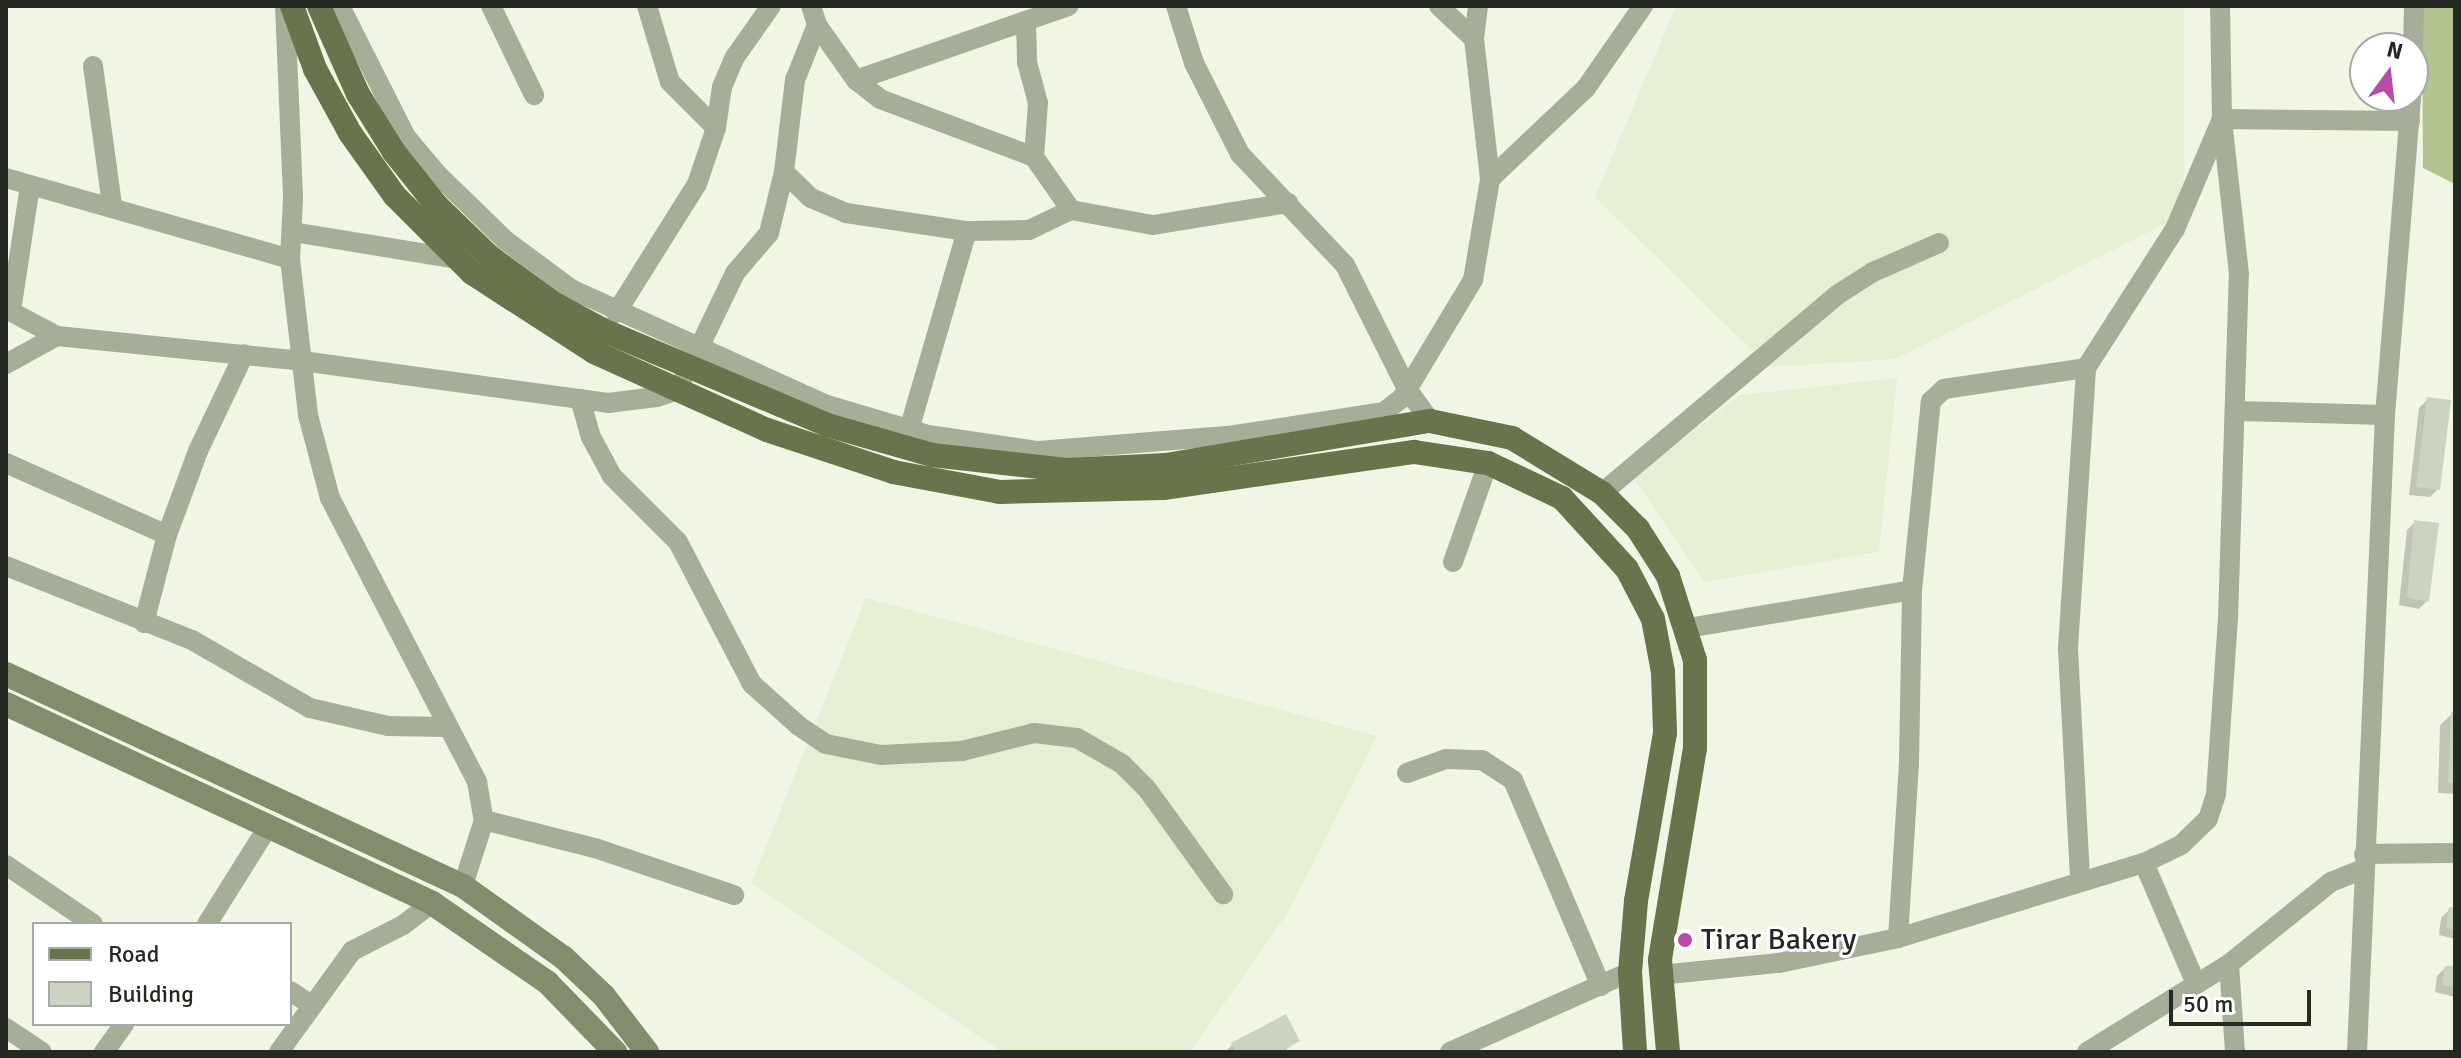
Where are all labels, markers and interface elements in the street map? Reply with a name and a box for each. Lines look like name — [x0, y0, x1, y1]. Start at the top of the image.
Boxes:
north arrow — [2349, 32, 2429, 112]
text: N — [2384, 35, 2406, 65]
legend — [32, 922, 292, 1026]
place label: Tirar Bakery — [1701, 922, 1856, 958]
marker: Tirar Bakery — [1676, 931, 1694, 949]
text: Road — [108, 939, 159, 969]
scale bar — [2173, 974, 2315, 1024]
text: Building — [108, 979, 194, 1009]
text: 50 m — [2183, 989, 2233, 1019]

